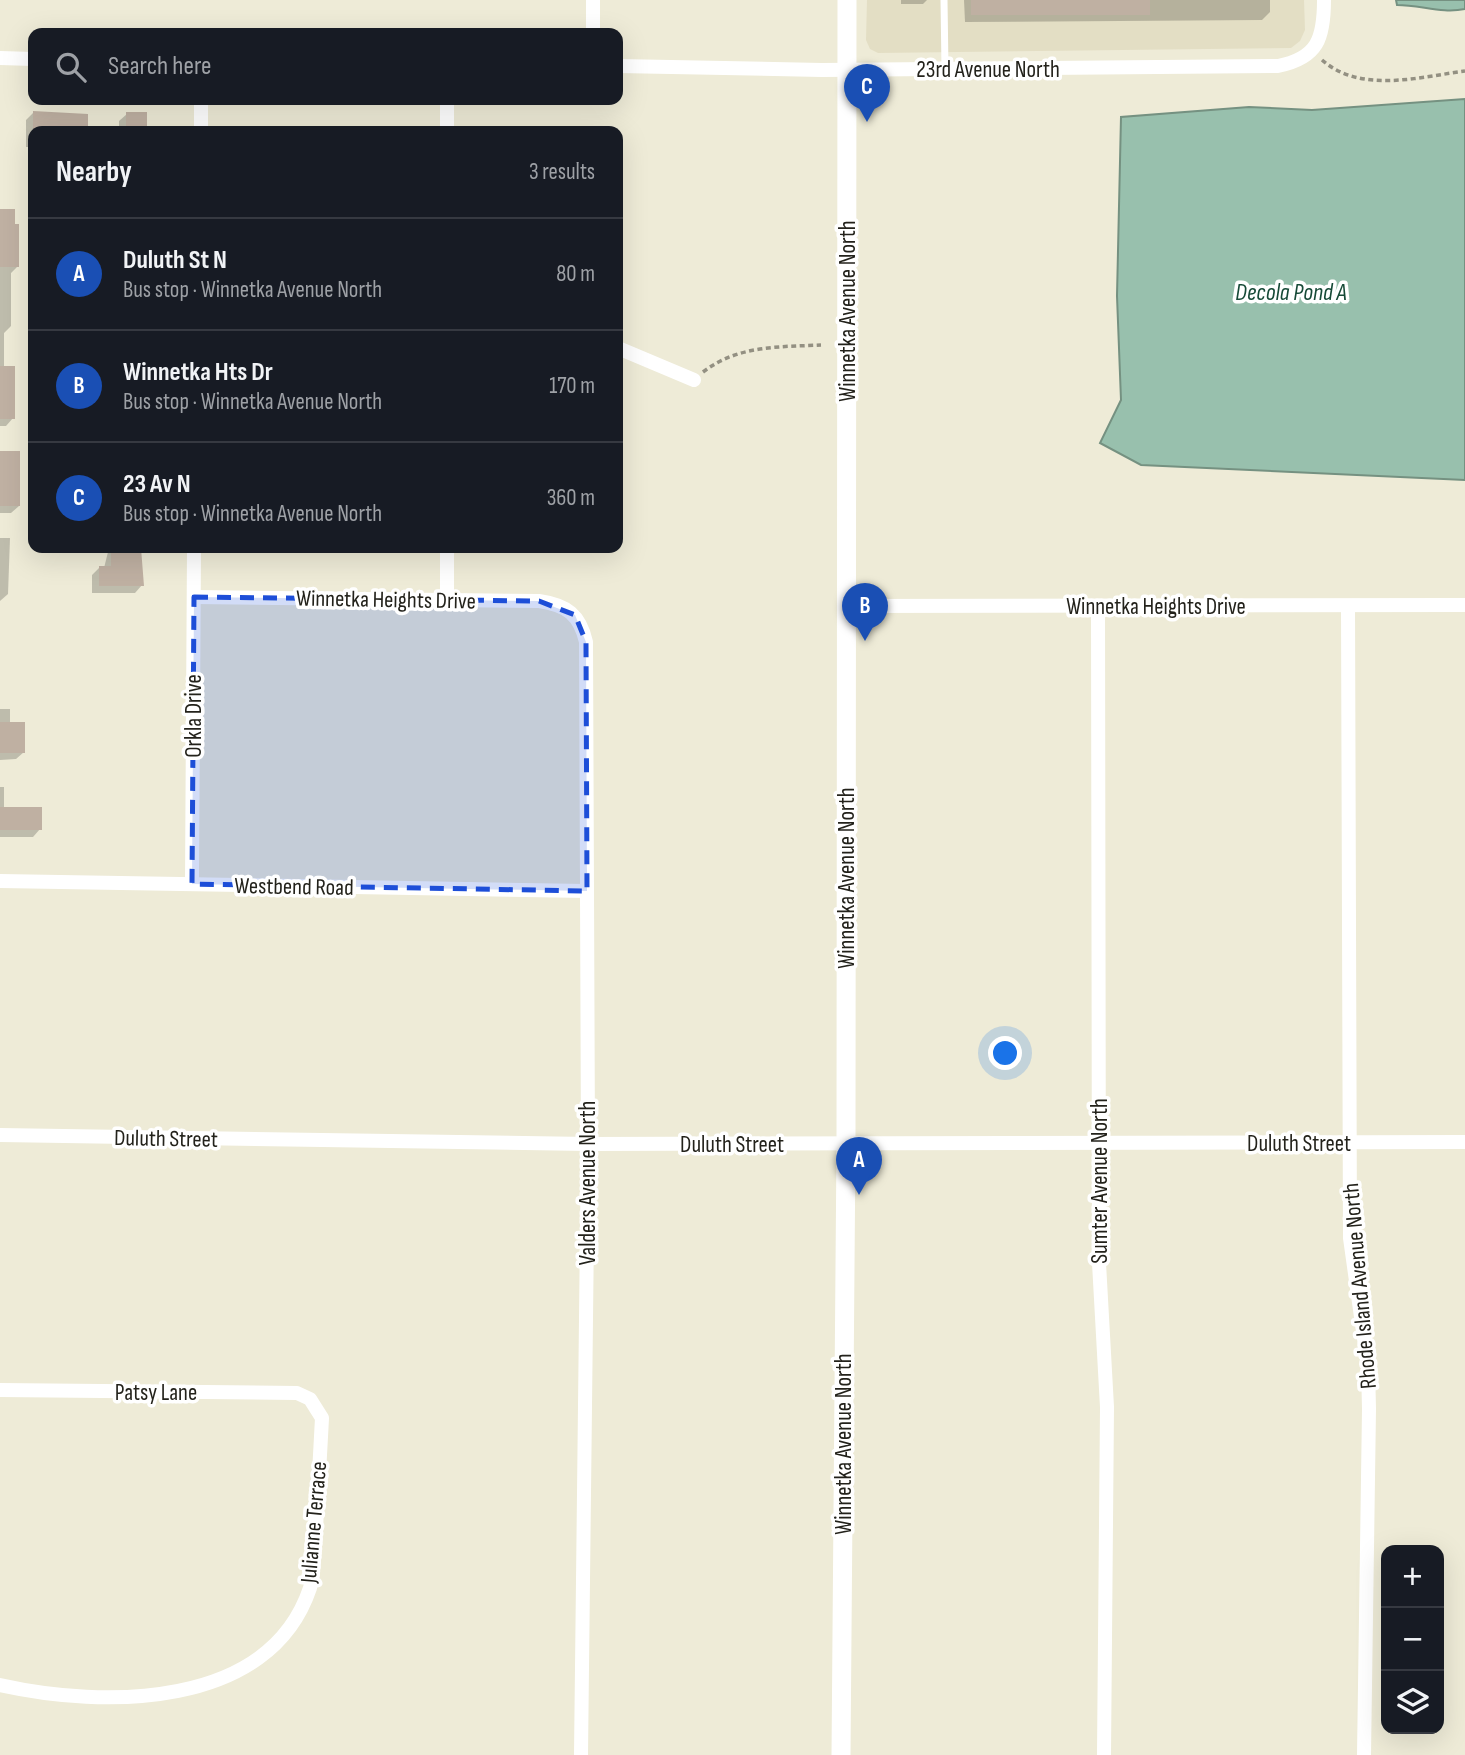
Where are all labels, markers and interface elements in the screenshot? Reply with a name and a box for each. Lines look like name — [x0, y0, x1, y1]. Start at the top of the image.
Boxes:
search box — [28, 28, 623, 105]
icon: search — [52, 48, 90, 86]
text: Search here — [108, 51, 211, 82]
street label: 23rd Avenue North — [916, 56, 1060, 84]
pin: C — [844, 64, 890, 122]
text: Nearby — [56, 154, 132, 190]
text: 3 results — [529, 158, 595, 186]
street label: Winnetka Avenue North — [834, 220, 862, 402]
text: Duluth St N — [123, 245, 227, 276]
text: A — [74, 260, 84, 288]
text: 80 m — [556, 260, 595, 288]
text: Bus stop · Winnetka Avenue North — [123, 276, 382, 304]
water label: Decola Pond A — [1235, 278, 1347, 307]
text: Winnetka Hts Dr — [123, 357, 273, 388]
text: B — [74, 372, 84, 400]
text: 170 m — [549, 372, 595, 400]
text: Bus stop · Winnetka Avenue North — [123, 388, 382, 416]
text: 23 Av N — [123, 469, 191, 500]
text: C — [73, 484, 85, 512]
text: 360 m — [547, 484, 595, 512]
text: Bus stop · Winnetka Avenue North — [123, 500, 382, 528]
pin: B — [842, 583, 888, 641]
street label: Winnetka Heights Drive — [296, 584, 476, 616]
street label: Winnetka Heights Drive — [1066, 593, 1246, 621]
street label: Orkla Drive — [180, 674, 208, 758]
street label: Winnetka Avenue North — [833, 787, 861, 969]
street label: Westbend Road — [234, 872, 354, 902]
your location — [988, 1036, 1022, 1070]
street label: Sumter Avenue North — [1086, 1098, 1114, 1264]
street label: Valders Avenue North — [574, 1101, 602, 1265]
street label: Duluth Street — [114, 1124, 218, 1154]
street label: Duluth Street — [1247, 1130, 1351, 1158]
street label: Duluth Street — [680, 1131, 784, 1159]
pin: A — [836, 1137, 882, 1195]
street label: Rhode Island Avenue North — [1337, 1182, 1383, 1390]
street label: Winnetka Avenue North — [830, 1353, 858, 1535]
street label: Patsy Lane — [115, 1379, 197, 1407]
street label: Julianne Terrace — [295, 1460, 333, 1585]
map controls — [1381, 1545, 1444, 1734]
button: + — [1381, 1545, 1444, 1608]
button: − — [1381, 1608, 1444, 1671]
button: layers — [1381, 1671, 1444, 1734]

